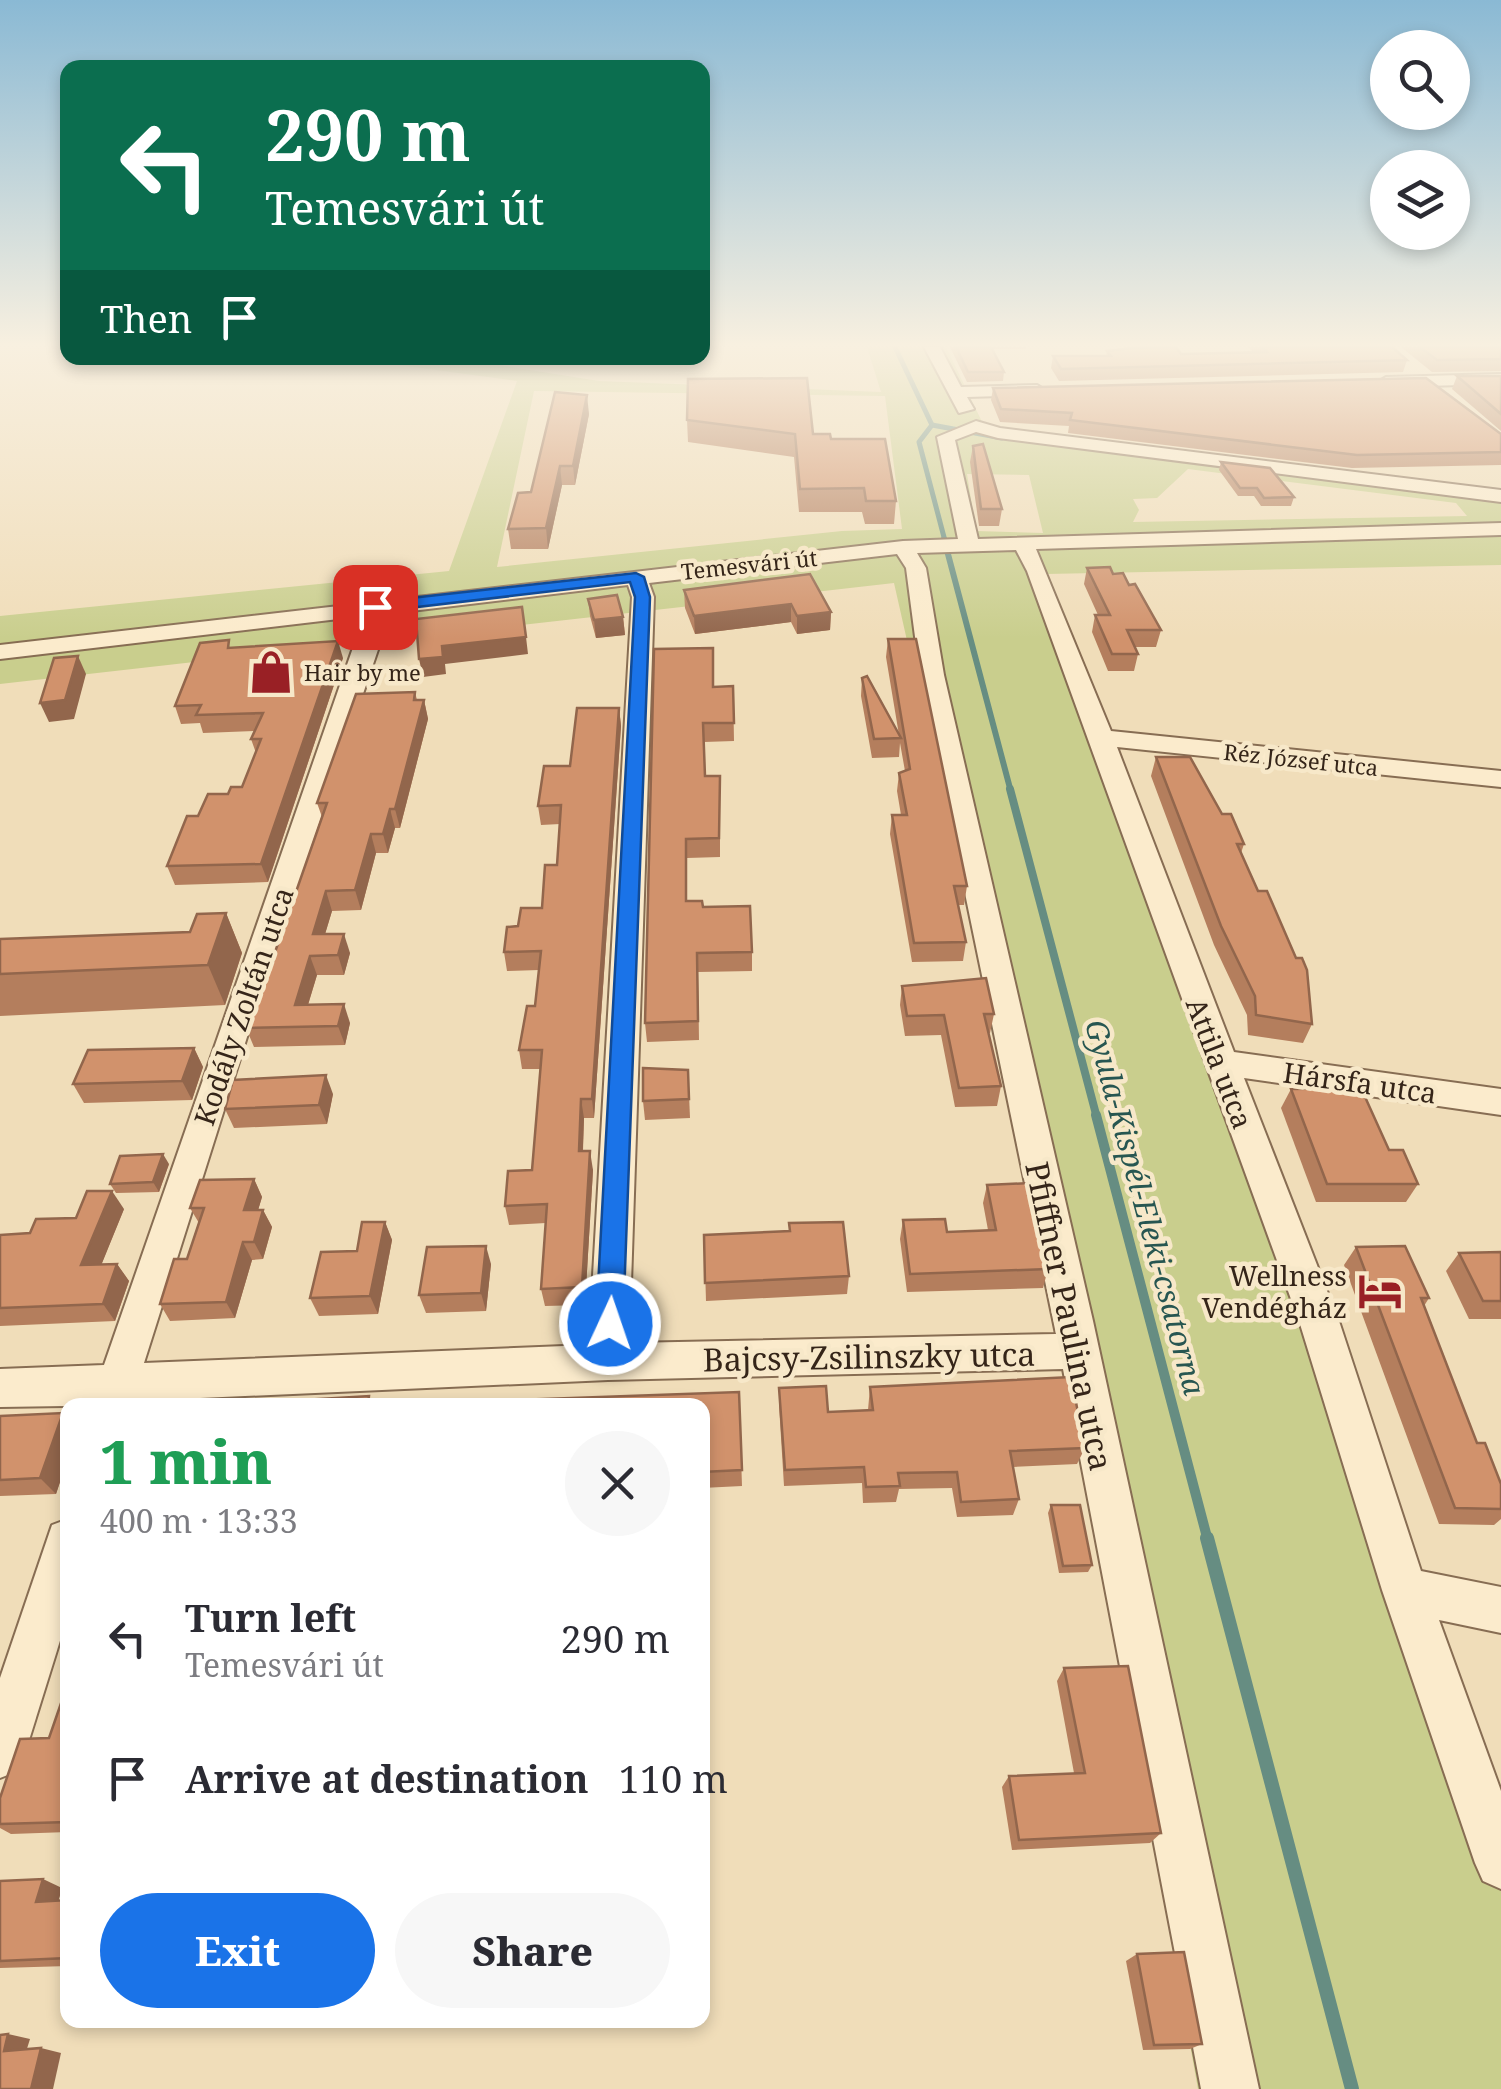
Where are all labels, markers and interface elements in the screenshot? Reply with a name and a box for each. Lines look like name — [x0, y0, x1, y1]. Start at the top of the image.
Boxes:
map controls — [1370, 30, 1470, 250]
button: search — [1370, 30, 1470, 130]
text: 290 m — [265, 86, 471, 182]
icon: left — [100, 100, 230, 230]
button: layers — [1370, 150, 1470, 250]
text: Temesvári út — [265, 177, 544, 238]
icon: arrive — [212, 290, 267, 345]
text: Then — [100, 292, 192, 344]
street label: Temesvári út — [680, 542, 819, 586]
pin — [333, 565, 418, 650]
icon: arrive — [348, 580, 403, 635]
shop icon: Hair by me — [247, 648, 295, 696]
place label: Hair by me — [304, 657, 421, 687]
street label: Réz József utca — [1222, 736, 1380, 782]
street label: Kodály Zoltán utca — [184, 882, 302, 1130]
street label: Attila utca — [1178, 992, 1262, 1134]
water label: Gyula-Kispél-Eleki-csatorna — [1076, 1015, 1216, 1400]
street label: Hársfa utca — [1281, 1052, 1439, 1112]
street label: Pfiffner Paulina utca — [1016, 1158, 1124, 1474]
place label: Wellness Vendégház — [1202, 1256, 1347, 1326]
hotel icon: Wellness Vendégház — [1356, 1267, 1404, 1315]
position arrow — [558, 1272, 662, 1376]
street label: Bajcsy-Zsilinszky utca — [702, 1332, 1036, 1380]
text: 1 min — [100, 1420, 272, 1502]
button: close — [565, 1431, 670, 1536]
text: 400 m · 13:33 — [100, 1499, 298, 1542]
text: Turn left — [185, 1591, 356, 1643]
icon: left — [100, 1611, 155, 1666]
text: 290 m — [560, 1612, 670, 1664]
text: Temesvári út — [185, 1643, 384, 1686]
icon: arrive — [100, 1751, 155, 1806]
text: Arrive at destination — [185, 1752, 589, 1804]
text: 110 m — [619, 1752, 728, 1804]
button: Exit — [100, 1893, 375, 2008]
button: Share — [395, 1893, 670, 2008]

